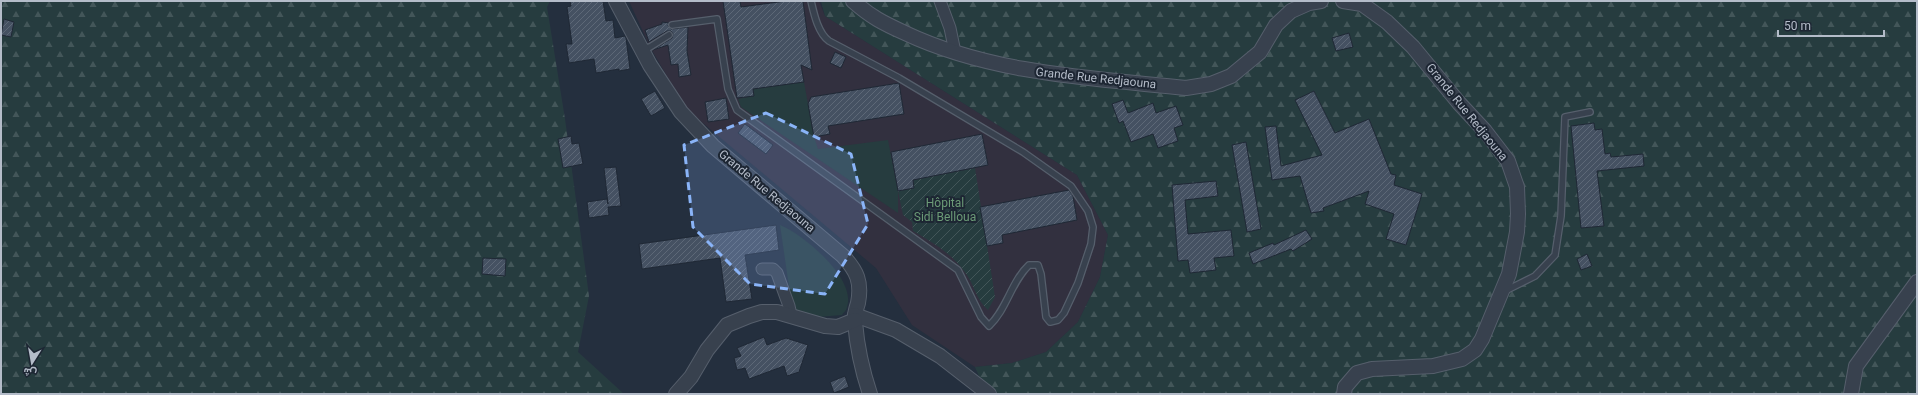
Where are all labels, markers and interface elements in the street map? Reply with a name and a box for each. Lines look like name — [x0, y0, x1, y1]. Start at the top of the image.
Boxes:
scale bar — [1778, 12, 1884, 38]
text: 50 m — [1784, 19, 1811, 33]
street label: Grande Rue Redjaouna — [1423, 61, 1511, 163]
street label: Grande Rue Redjaouna — [1035, 65, 1157, 91]
street label: Grande Rue Redjaouna — [716, 147, 818, 235]
park label: Hôpital Sidi Belloua — [914, 196, 976, 224]
north arrow — [12, 343, 52, 383]
text: ش — [22, 365, 38, 380]

